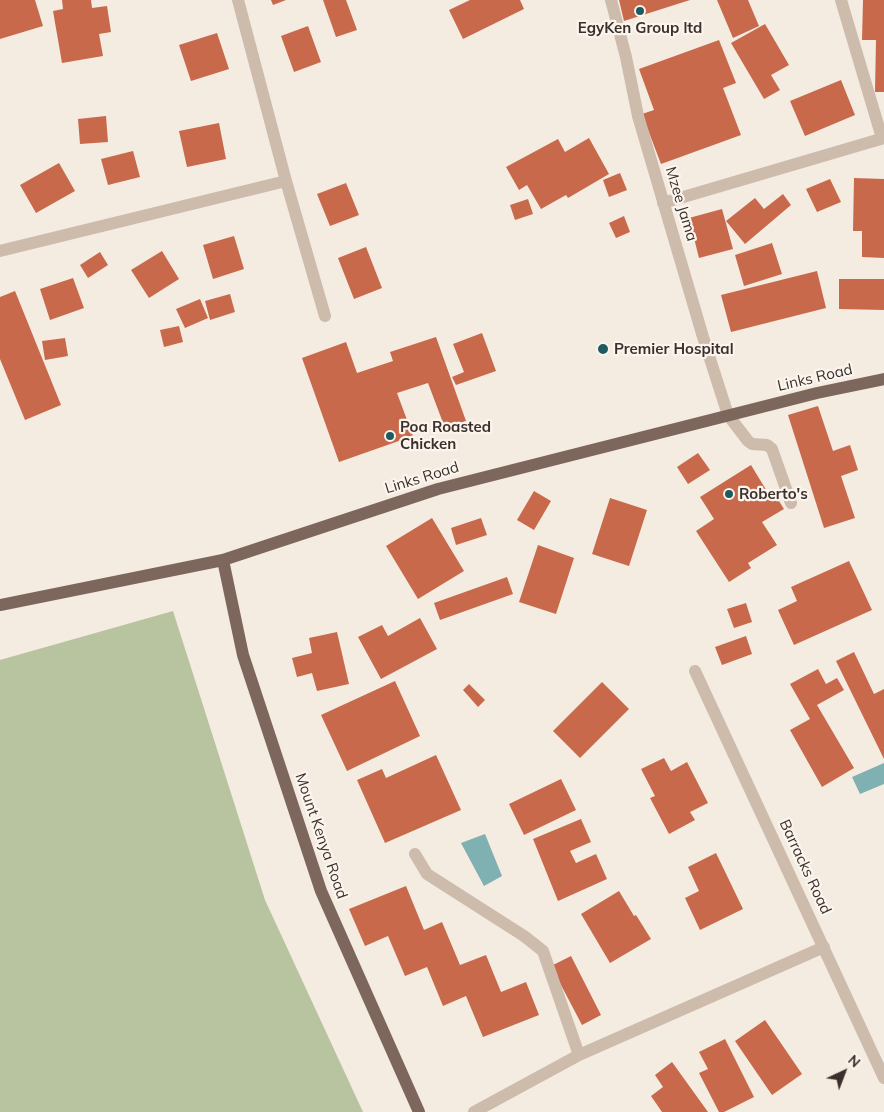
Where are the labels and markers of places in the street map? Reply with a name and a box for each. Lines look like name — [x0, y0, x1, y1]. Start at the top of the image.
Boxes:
marker: EgyKen Group ltd — [634, 5, 646, 17]
place label: EgyKen Group ltd — [578, 19, 702, 37]
place label: Premier Hospital — [614, 340, 734, 358]
marker: Premier Hospital — [596, 342, 610, 356]
place label: Poa Roasted Chicken — [400, 418, 491, 453]
marker: Poa Roasted Chicken — [384, 430, 396, 442]
place label: Roberto's — [739, 485, 808, 503]
marker: Roberto's — [723, 488, 735, 500]

